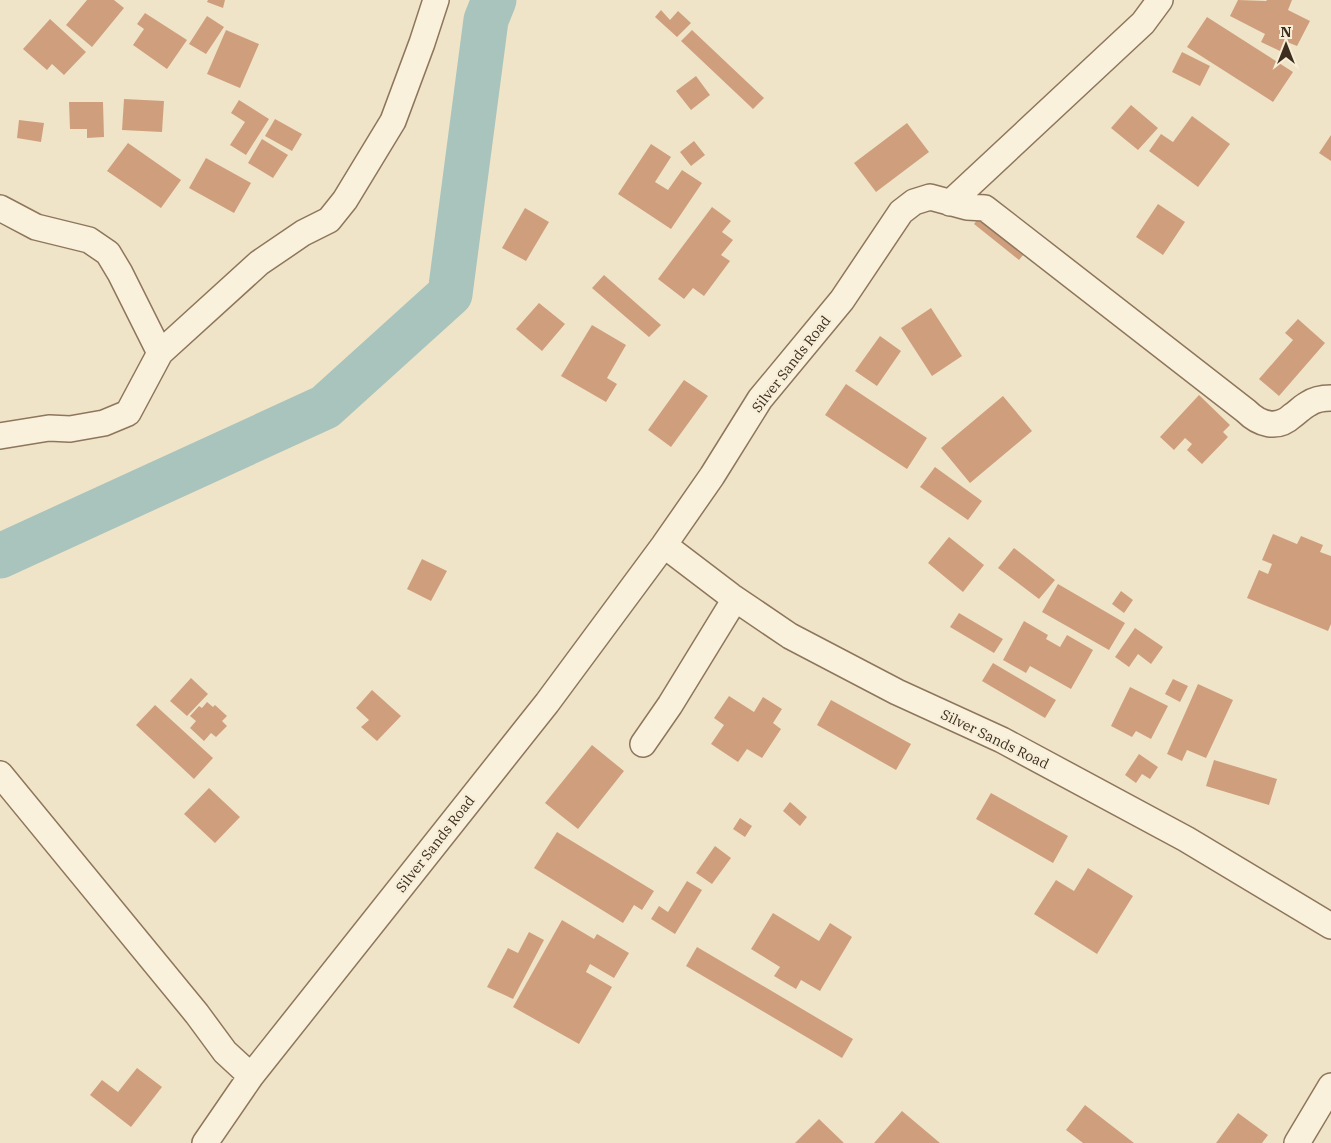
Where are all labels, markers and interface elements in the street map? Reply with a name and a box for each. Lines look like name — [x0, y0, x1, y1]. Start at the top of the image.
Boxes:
north arrow — [1261, 20, 1311, 70]
text: N — [1280, 23, 1292, 41]
street label: Silver Sands Road — [748, 312, 835, 416]
street label: Silver Sands Road — [938, 705, 1052, 773]
street label: Silver Sands Road — [392, 792, 479, 896]

